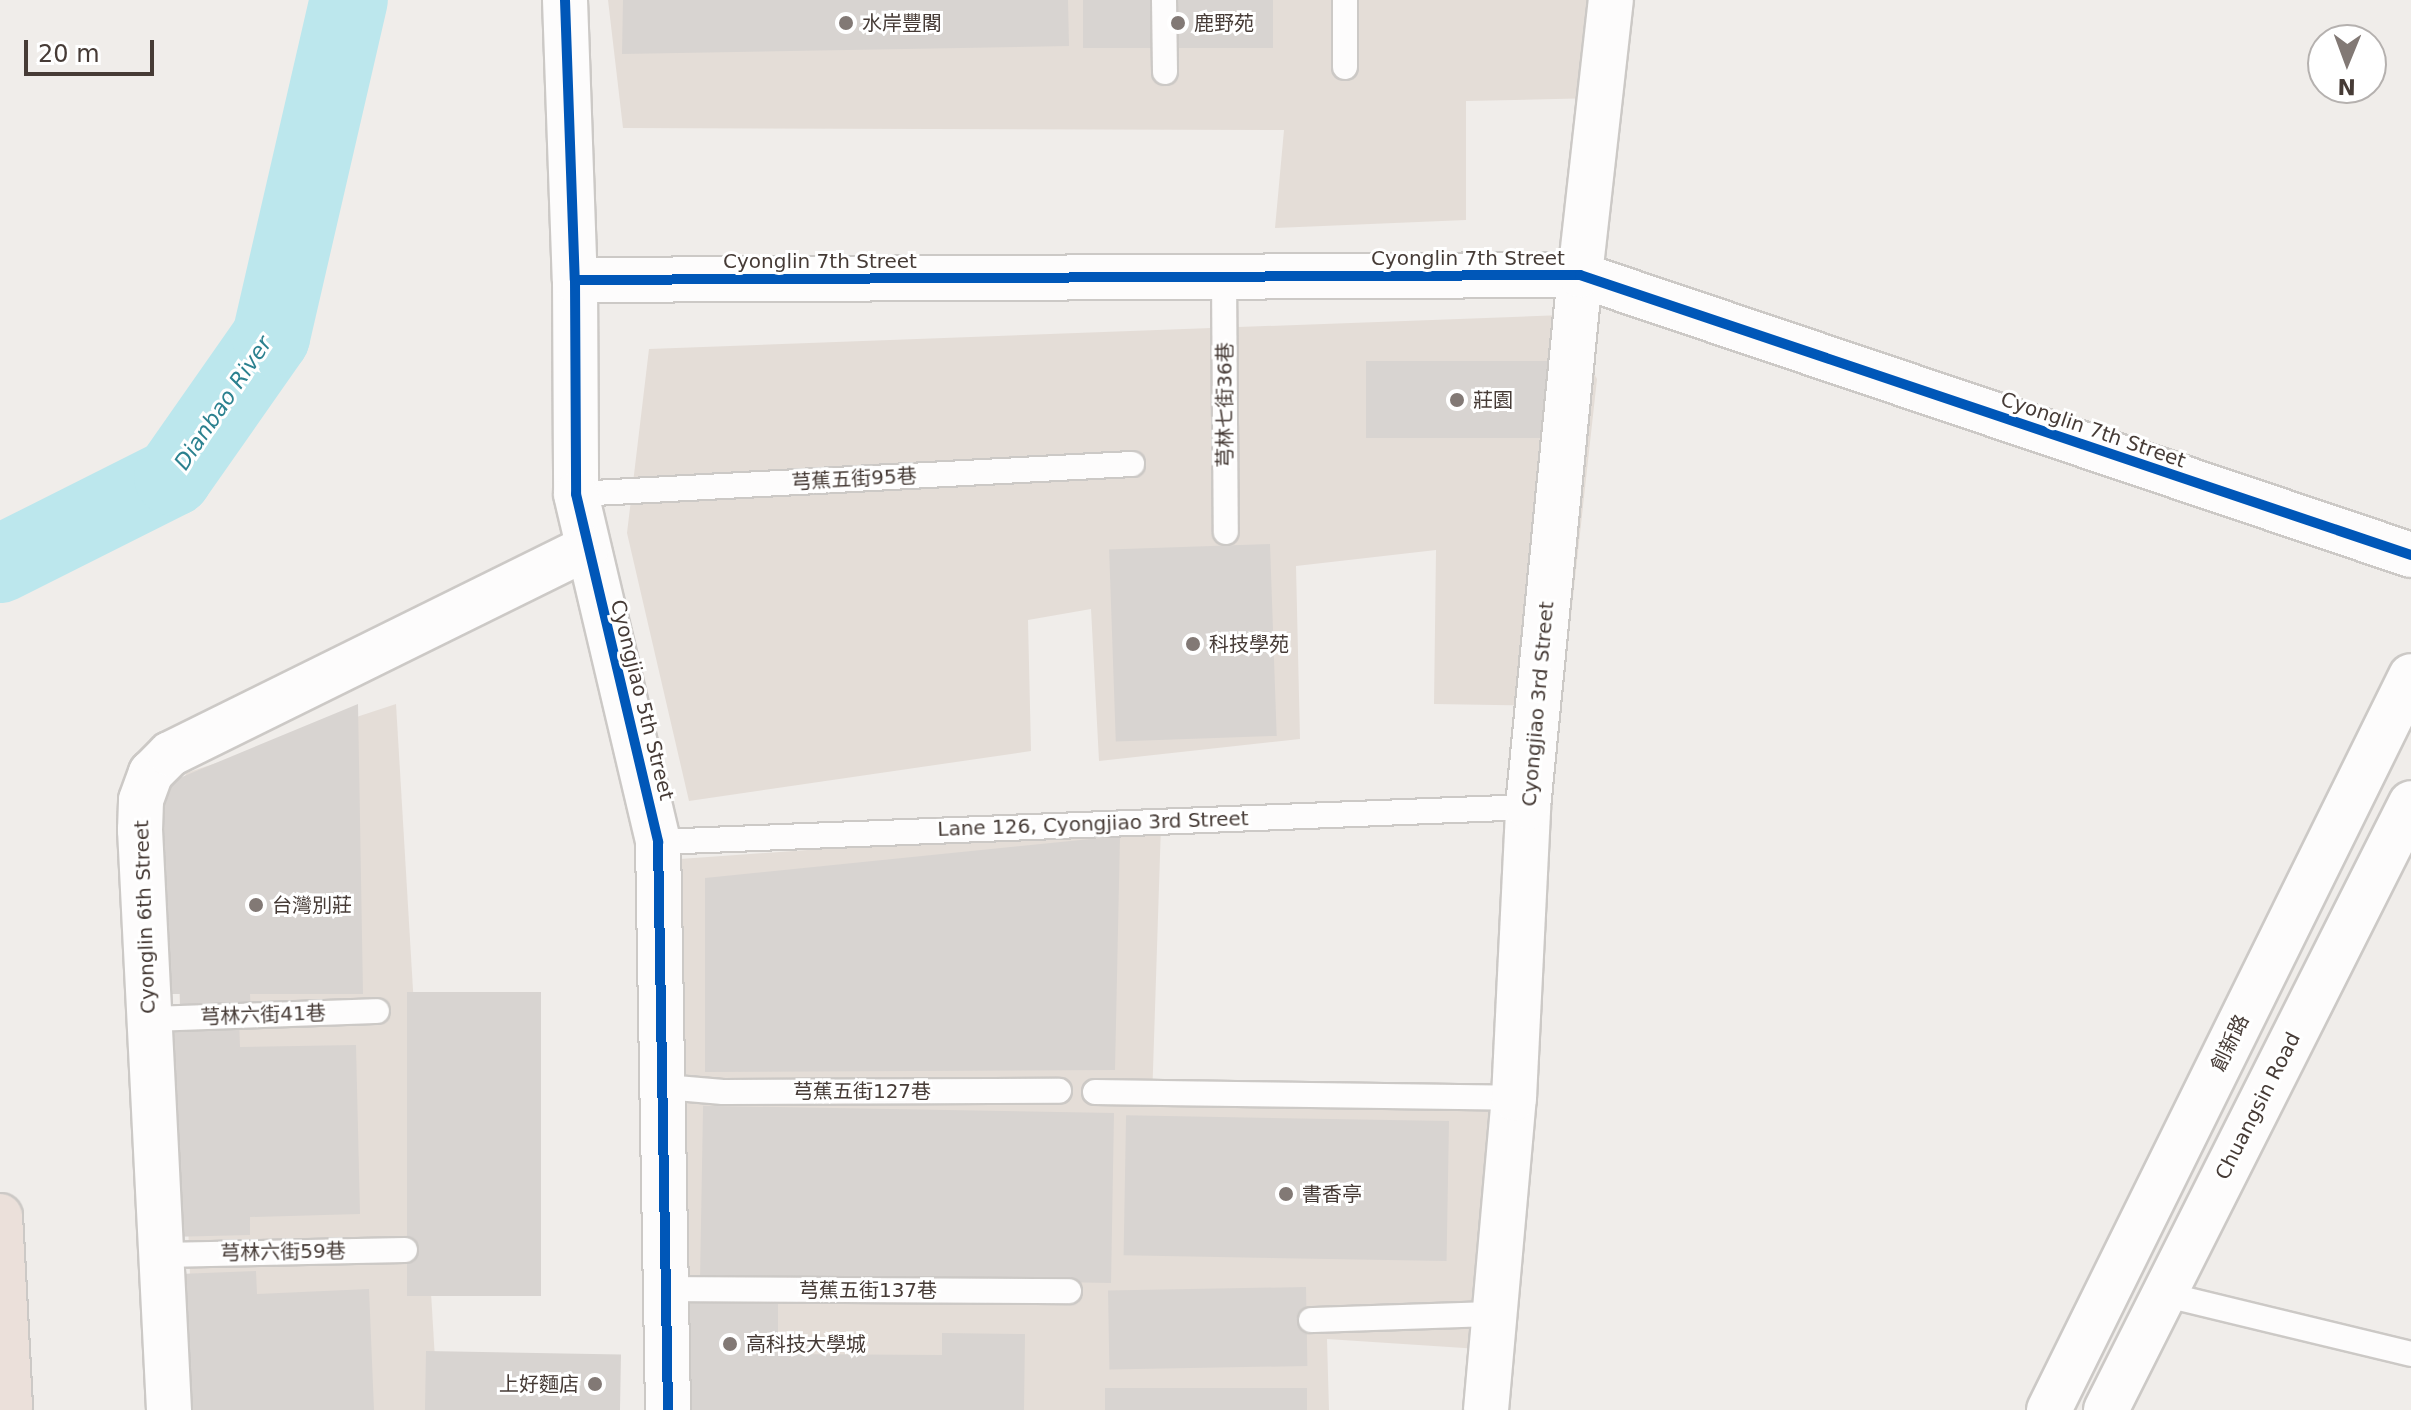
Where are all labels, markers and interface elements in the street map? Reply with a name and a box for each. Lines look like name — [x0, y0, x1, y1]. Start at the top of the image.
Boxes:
place label: 水岸豐閣 — [862, 11, 942, 35]
place label: 鹿野苑 — [1194, 11, 1254, 35]
marker: 水岸豐閣 — [837, 14, 855, 32]
marker: 鹿野苑 — [1169, 14, 1187, 32]
scale bar — [28, 24, 158, 74]
north arrow — [2307, 24, 2387, 104]
text: 20 m — [38, 40, 100, 68]
text: N — [2337, 74, 2356, 99]
street label: Cyonglin 7th Street — [1371, 246, 1565, 270]
street label: Cyonglin 7th Street — [723, 249, 917, 273]
water label: Dianbao River — [169, 331, 277, 475]
street label: 芎林七街36巷 — [1213, 342, 1237, 468]
street label: Cyonglin 7th Street — [1997, 387, 2189, 473]
place label: 莊園 — [1473, 388, 1513, 412]
marker: 莊園 — [1448, 391, 1466, 409]
street label: 芎蕉五街95巷 — [791, 464, 917, 494]
street label: Cyongjiao 5th Street — [605, 597, 679, 803]
street label: Cyongjiao 3rd Street — [1517, 600, 1559, 808]
place label: 科技學苑 — [1209, 632, 1289, 656]
marker: 科技學苑 — [1184, 635, 1202, 653]
street label: Lane 126, Cyongjiao 3rd Street — [937, 807, 1249, 841]
street label: Cyonglin 6th Street — [130, 820, 160, 1014]
place label: 台灣別莊 — [272, 893, 352, 917]
marker: 台灣別莊 — [247, 896, 265, 914]
street label: 芎林六街41巷 — [200, 1001, 326, 1029]
street label: 創新路 — [2206, 1011, 2254, 1075]
street label: Chuangsin Road — [2211, 1028, 2305, 1184]
street label: 芎蕉五街127巷 — [793, 1079, 931, 1103]
place label: 書香亭 — [1302, 1182, 1362, 1206]
marker: 書香亭 — [1277, 1185, 1295, 1203]
street label: 芎林六街59巷 — [220, 1239, 346, 1265]
street label: 芎蕉五街137巷 — [799, 1278, 937, 1302]
place label: 高科技大學城 — [746, 1332, 866, 1356]
marker: 高科技大學城 — [721, 1335, 739, 1353]
place label: 上好麵店 — [499, 1372, 579, 1396]
marker: 上好麵店 — [586, 1375, 604, 1393]

